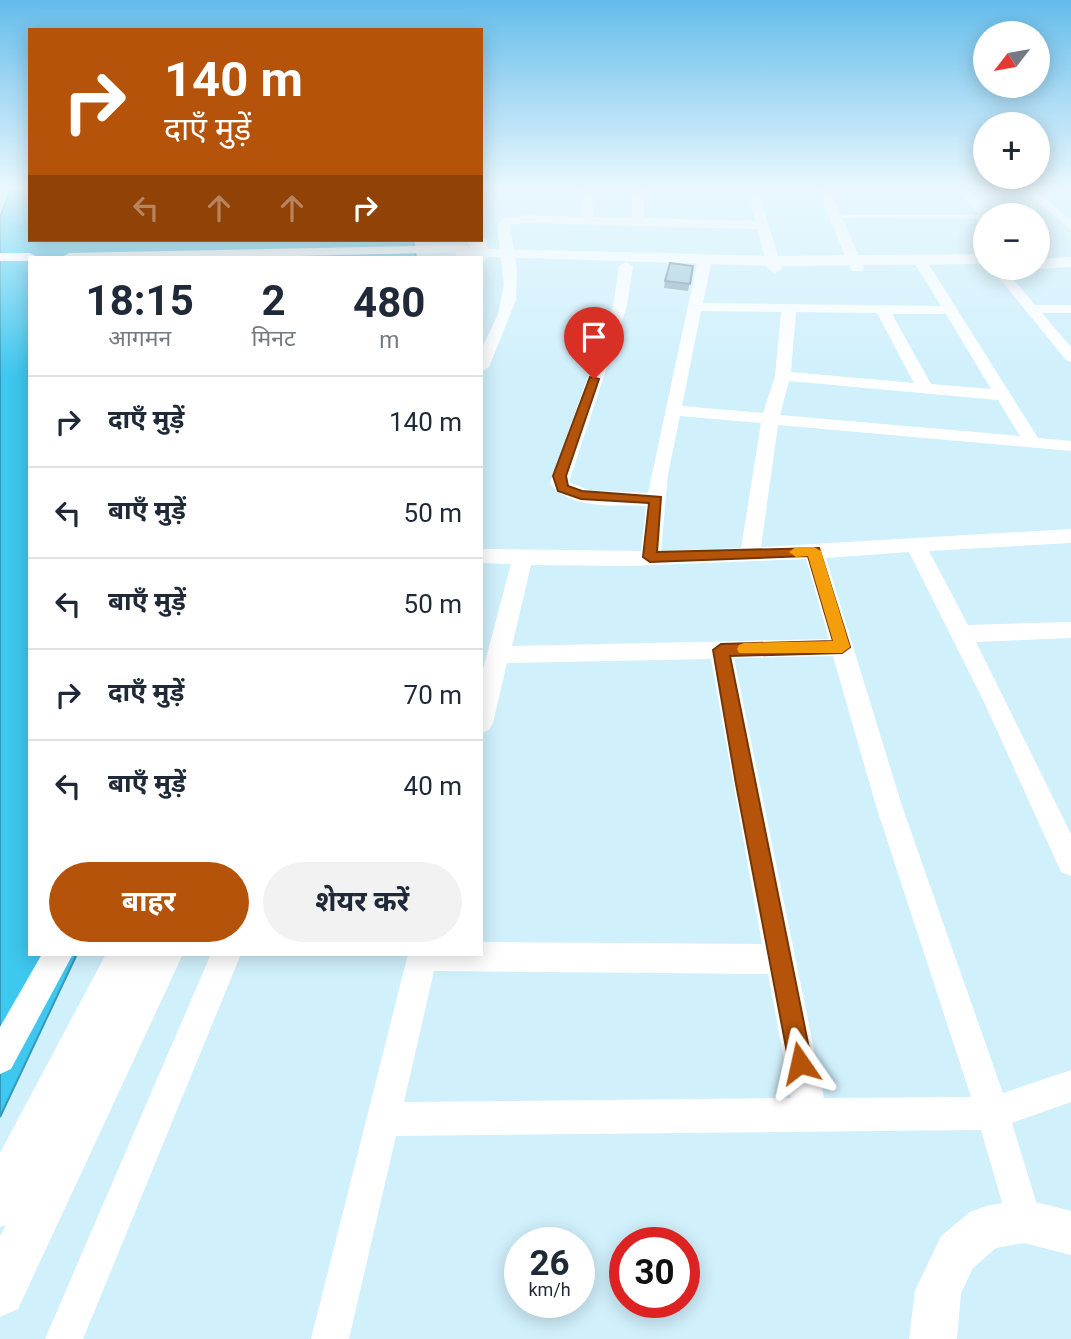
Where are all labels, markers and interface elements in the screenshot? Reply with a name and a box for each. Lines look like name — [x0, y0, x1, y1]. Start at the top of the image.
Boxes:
north arrow — [973, 21, 1050, 98]
map controls — [973, 21, 1050, 280]
text: 140 m — [164, 51, 303, 108]
icon: right — [49, 56, 140, 147]
text: दाएँ मुड़ें — [164, 110, 251, 148]
button: + — [973, 112, 1050, 189]
icon: left — [127, 189, 165, 227]
icon: ahead — [200, 189, 238, 227]
icon: ahead — [273, 189, 311, 227]
icon: right — [346, 189, 384, 227]
button: − — [973, 203, 1050, 280]
text: 18:15 — [86, 276, 194, 325]
text: 2 — [261, 276, 286, 325]
text: 480 — [353, 278, 425, 327]
pin — [564, 307, 624, 379]
icon: arrive — [575, 318, 613, 356]
text: आगमन — [108, 325, 171, 352]
text: मिनट — [251, 325, 296, 352]
text: m — [379, 327, 399, 354]
icon: right — [49, 403, 87, 441]
text: दाएँ मुड़ें — [108, 404, 184, 434]
text: 140 m — [389, 407, 462, 437]
icon: left — [49, 494, 87, 532]
text: बाएँ मुड़ें — [108, 495, 186, 525]
text: 50 m — [404, 498, 462, 528]
icon: left — [49, 585, 87, 623]
text: बाएँ मुड़ें — [108, 586, 186, 616]
text: 50 m — [404, 589, 462, 619]
icon: right — [49, 676, 87, 714]
text: दाएँ मुड़ें — [108, 677, 184, 707]
text: 70 m — [404, 680, 462, 710]
icon: left — [49, 767, 87, 805]
text: बाएँ मुड़ें — [108, 768, 186, 798]
text: 40 m — [404, 771, 462, 801]
button: बाहर — [49, 862, 249, 942]
button: शेयर करें — [263, 862, 462, 942]
position arrow — [763, 1026, 837, 1100]
speed limit sign: 30 — [609, 1227, 700, 1318]
text: 26 — [529, 1243, 570, 1284]
text: km/h — [528, 1279, 571, 1300]

